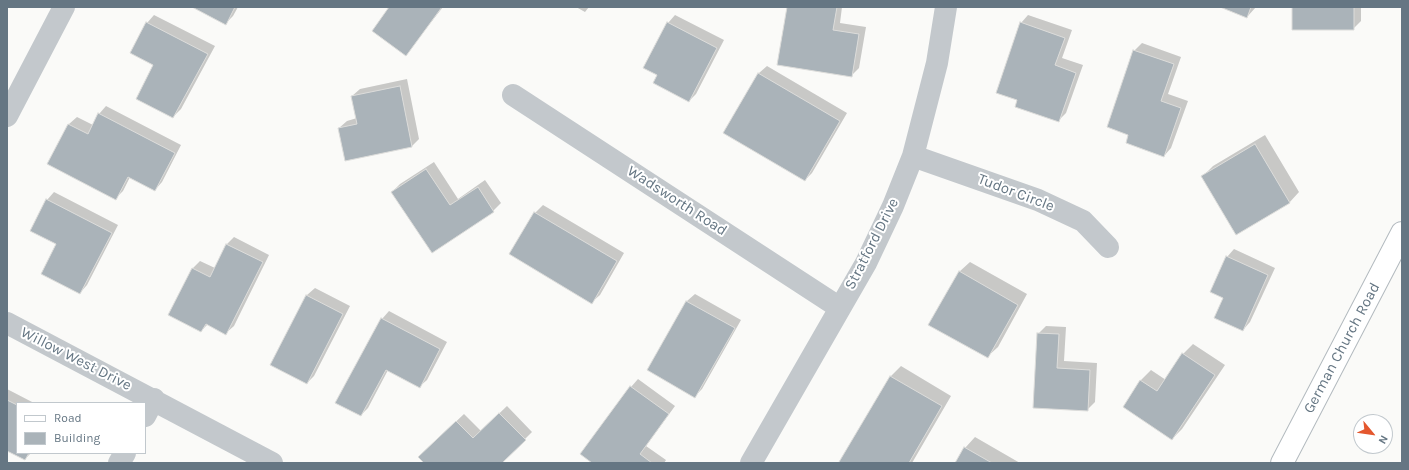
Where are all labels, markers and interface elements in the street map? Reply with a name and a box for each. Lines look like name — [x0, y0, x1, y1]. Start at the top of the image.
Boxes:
street label: Wadsworth Road — [624, 162, 730, 240]
street label: Tudor Circle — [975, 170, 1057, 216]
street label: Stratford Drive — [841, 195, 903, 293]
street label: German Church Road — [1300, 280, 1384, 416]
street label: Willow West Drive — [18, 323, 134, 395]
legend — [16, 402, 146, 454]
text: Road — [54, 411, 82, 425]
north arrow — [1353, 414, 1393, 454]
text: Building — [54, 431, 100, 445]
text: N — [1375, 433, 1391, 446]

